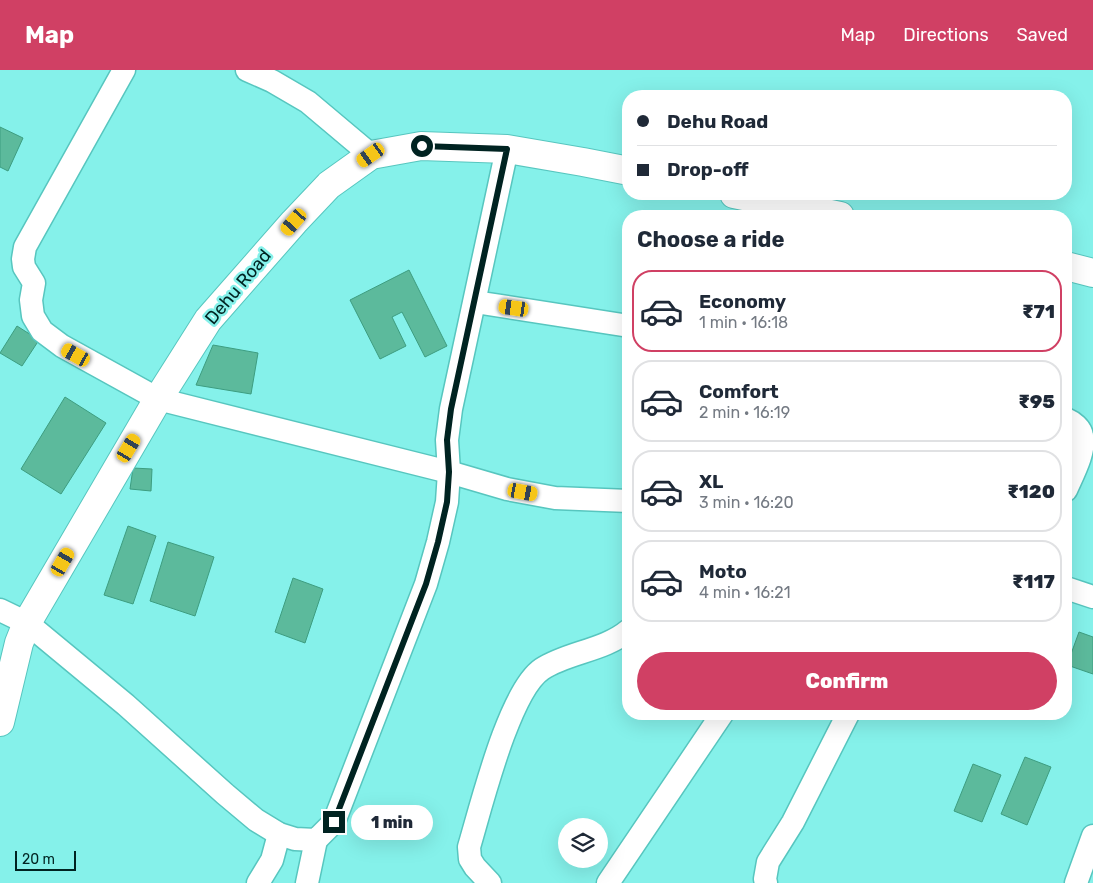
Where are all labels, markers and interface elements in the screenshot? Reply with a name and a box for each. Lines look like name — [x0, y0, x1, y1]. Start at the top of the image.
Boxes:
text: Map — [25, 21, 74, 49]
text: Map — [840, 24, 875, 46]
text: Directions — [903, 24, 989, 46]
text: Saved — [1017, 24, 1068, 46]
text: Dehu Road — [667, 110, 768, 133]
route start — [411, 135, 433, 157]
car — [354, 140, 387, 170]
text: Drop-off — [667, 158, 749, 181]
car — [278, 206, 309, 238]
text: Choose a ride — [637, 226, 784, 253]
street label: Dehu Road — [200, 245, 276, 329]
icon: car — [639, 289, 684, 334]
text: Economy — [699, 290, 786, 313]
car — [498, 298, 529, 318]
text: ₹71 — [1022, 300, 1055, 323]
text: 1 min · 16:18 — [699, 313, 788, 332]
car — [59, 341, 92, 369]
icon: car — [639, 379, 684, 424]
text: Comfort — [699, 380, 779, 403]
text: ₹95 — [1018, 390, 1055, 413]
text: 2 min · 16:19 — [699, 403, 790, 422]
car — [114, 431, 143, 465]
icon: car — [639, 469, 684, 514]
text: XL — [699, 470, 723, 493]
text: ₹120 — [1007, 480, 1055, 503]
car — [506, 482, 539, 502]
text: 3 min · 16:20 — [699, 493, 794, 512]
car — [49, 545, 76, 579]
icon: car — [639, 559, 684, 604]
text: Moto — [699, 560, 747, 583]
text: ₹117 — [1012, 570, 1055, 593]
text: 4 min · 16:21 — [699, 583, 791, 602]
button: Confirm — [637, 652, 1057, 710]
callout: 1 min — [352, 804, 434, 840]
route end — [323, 811, 345, 833]
text: 1 min — [371, 813, 413, 832]
map controls — [558, 818, 608, 868]
button: layers — [558, 818, 608, 868]
scale bar — [15, 848, 76, 871]
text: 20 m — [22, 851, 55, 868]

